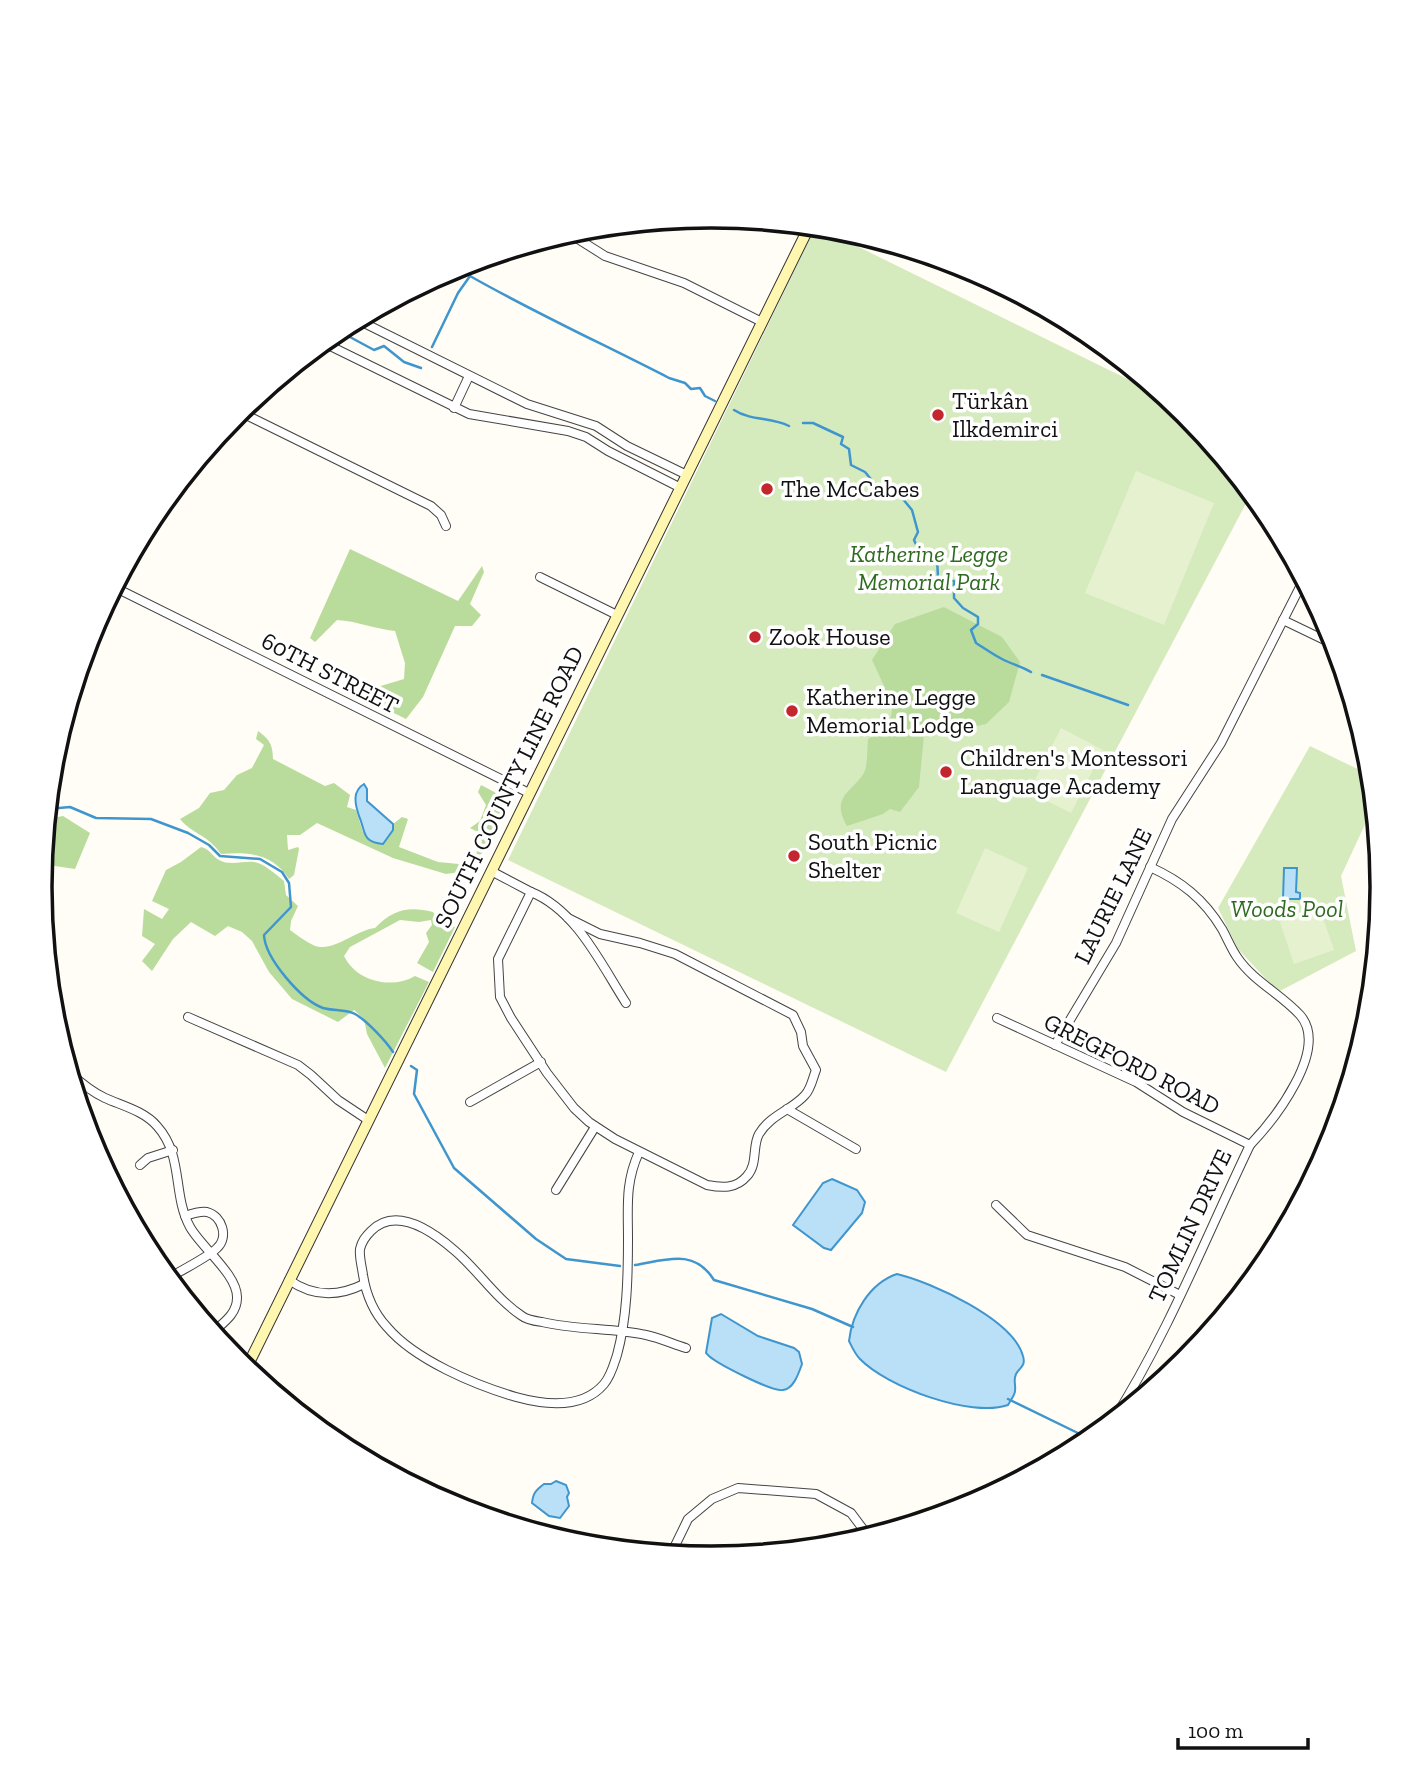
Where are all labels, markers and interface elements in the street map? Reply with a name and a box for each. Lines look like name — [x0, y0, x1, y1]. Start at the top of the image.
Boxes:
place label: Türkân Ilkdemirci — [952, 386, 1058, 443]
marker: Türkân Ilkdemirci — [930, 407, 946, 423]
place label: The McCabes — [781, 474, 919, 503]
marker: The McCabes — [759, 481, 775, 497]
park label: Katherine Legge Memorial Park — [850, 539, 1008, 596]
place label: Zook House — [769, 622, 891, 651]
street label: 60TH STREET — [257, 626, 404, 720]
marker: Zook House — [747, 629, 763, 645]
street label: SOUTH COUNTY LINE ROAD — [428, 641, 589, 932]
place label: Katherine Legge Memorial Lodge — [806, 682, 976, 739]
marker: Katherine Legge Memorial Lodge — [784, 703, 800, 719]
place label: Children's Montessori Language Academy — [960, 743, 1188, 800]
marker: Children's Montessori Language Academy — [938, 764, 954, 780]
street label: LAURIE LANE — [1067, 823, 1158, 968]
place label: South Picnic Shelter — [808, 827, 937, 884]
marker: South Picnic Shelter — [786, 848, 802, 864]
park label: Woods Pool — [1230, 894, 1344, 923]
street label: GREGFORD ROAD — [1039, 1007, 1225, 1120]
street label: TOMLIN DRIVE — [1141, 1144, 1238, 1307]
scale bar — [1178, 1706, 1308, 1750]
text: 100 m — [1188, 1718, 1243, 1743]

